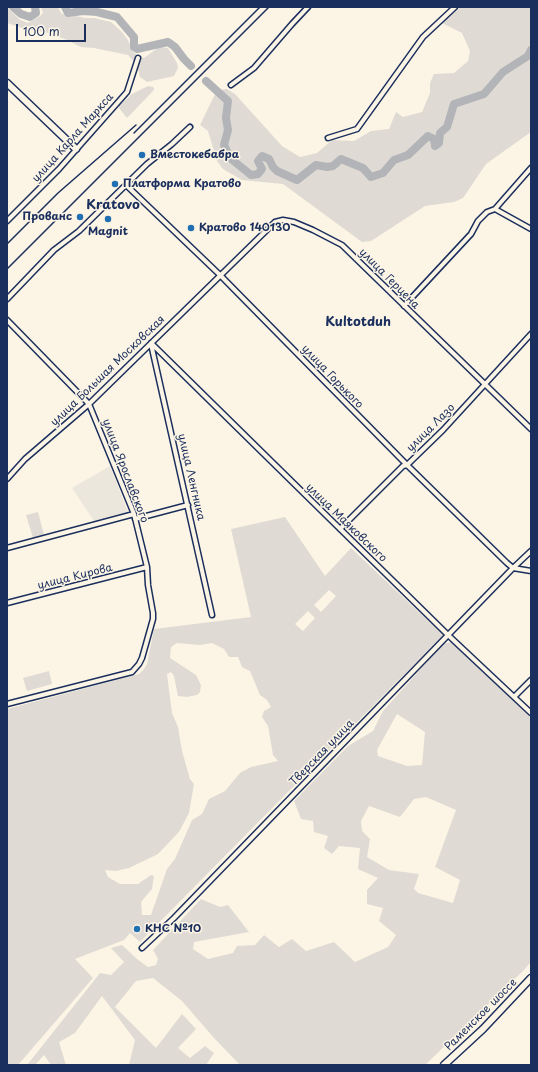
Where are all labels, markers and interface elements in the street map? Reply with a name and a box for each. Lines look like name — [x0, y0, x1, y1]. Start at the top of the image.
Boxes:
scale bar — [18, 16, 88, 42]
text: 100 m — [23, 22, 60, 40]
street label: улица Карла Маркса — [30, 91, 116, 185]
place label: Вместокебабра — [150, 148, 239, 162]
marker: Вместокебабра — [137, 150, 147, 160]
place label: Платформа Кратово — [123, 177, 241, 191]
marker: Платформа Кратово — [110, 179, 120, 189]
district label: Kratovo — [86, 197, 140, 213]
place label: Прованс — [22, 210, 72, 224]
marker: Прованс — [75, 212, 85, 222]
marker: Magnit — [103, 214, 113, 224]
place label: Кратово 140130 — [199, 221, 290, 235]
marker: Кратово 140130 — [186, 223, 196, 233]
place label: Magnit — [88, 225, 128, 239]
street label: улица Герцена — [356, 246, 422, 312]
street label: улица Большая Московская — [48, 313, 168, 429]
district label: Kultotduh — [325, 314, 391, 330]
street label: улица Горького — [298, 342, 366, 412]
street label: улица Лазо — [404, 401, 458, 455]
street label: улица Ярославского — [99, 417, 151, 525]
street label: улица Ленгника — [175, 432, 207, 522]
street label: улица Маяковского — [303, 481, 389, 565]
street label: улица Кирова — [36, 561, 114, 593]
street label: Тверская улица — [287, 717, 357, 789]
place label: КНС №10 — [145, 922, 201, 936]
marker: КНС №10 — [132, 924, 142, 934]
street label: Раменское шоссе — [442, 976, 520, 1054]

